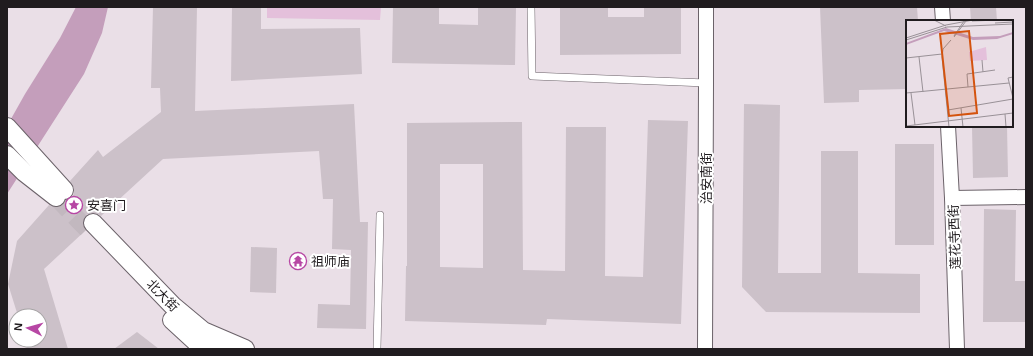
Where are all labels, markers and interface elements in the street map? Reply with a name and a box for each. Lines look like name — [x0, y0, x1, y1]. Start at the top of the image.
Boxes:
inset map — [906, 20, 1013, 127]
street label: 治安南街 — [699, 152, 714, 204]
place icon: 安喜门 — [64, 195, 84, 215]
place label: 安喜门 — [87, 198, 126, 213]
street label: 莲花寺西街 — [946, 204, 963, 270]
temple icon: 祖师庙 — [288, 251, 308, 271]
place label: 祖师庙 — [311, 254, 350, 269]
street label: 北大街 — [144, 276, 182, 314]
north arrow — [8, 308, 48, 348]
text: N — [12, 322, 24, 332]

